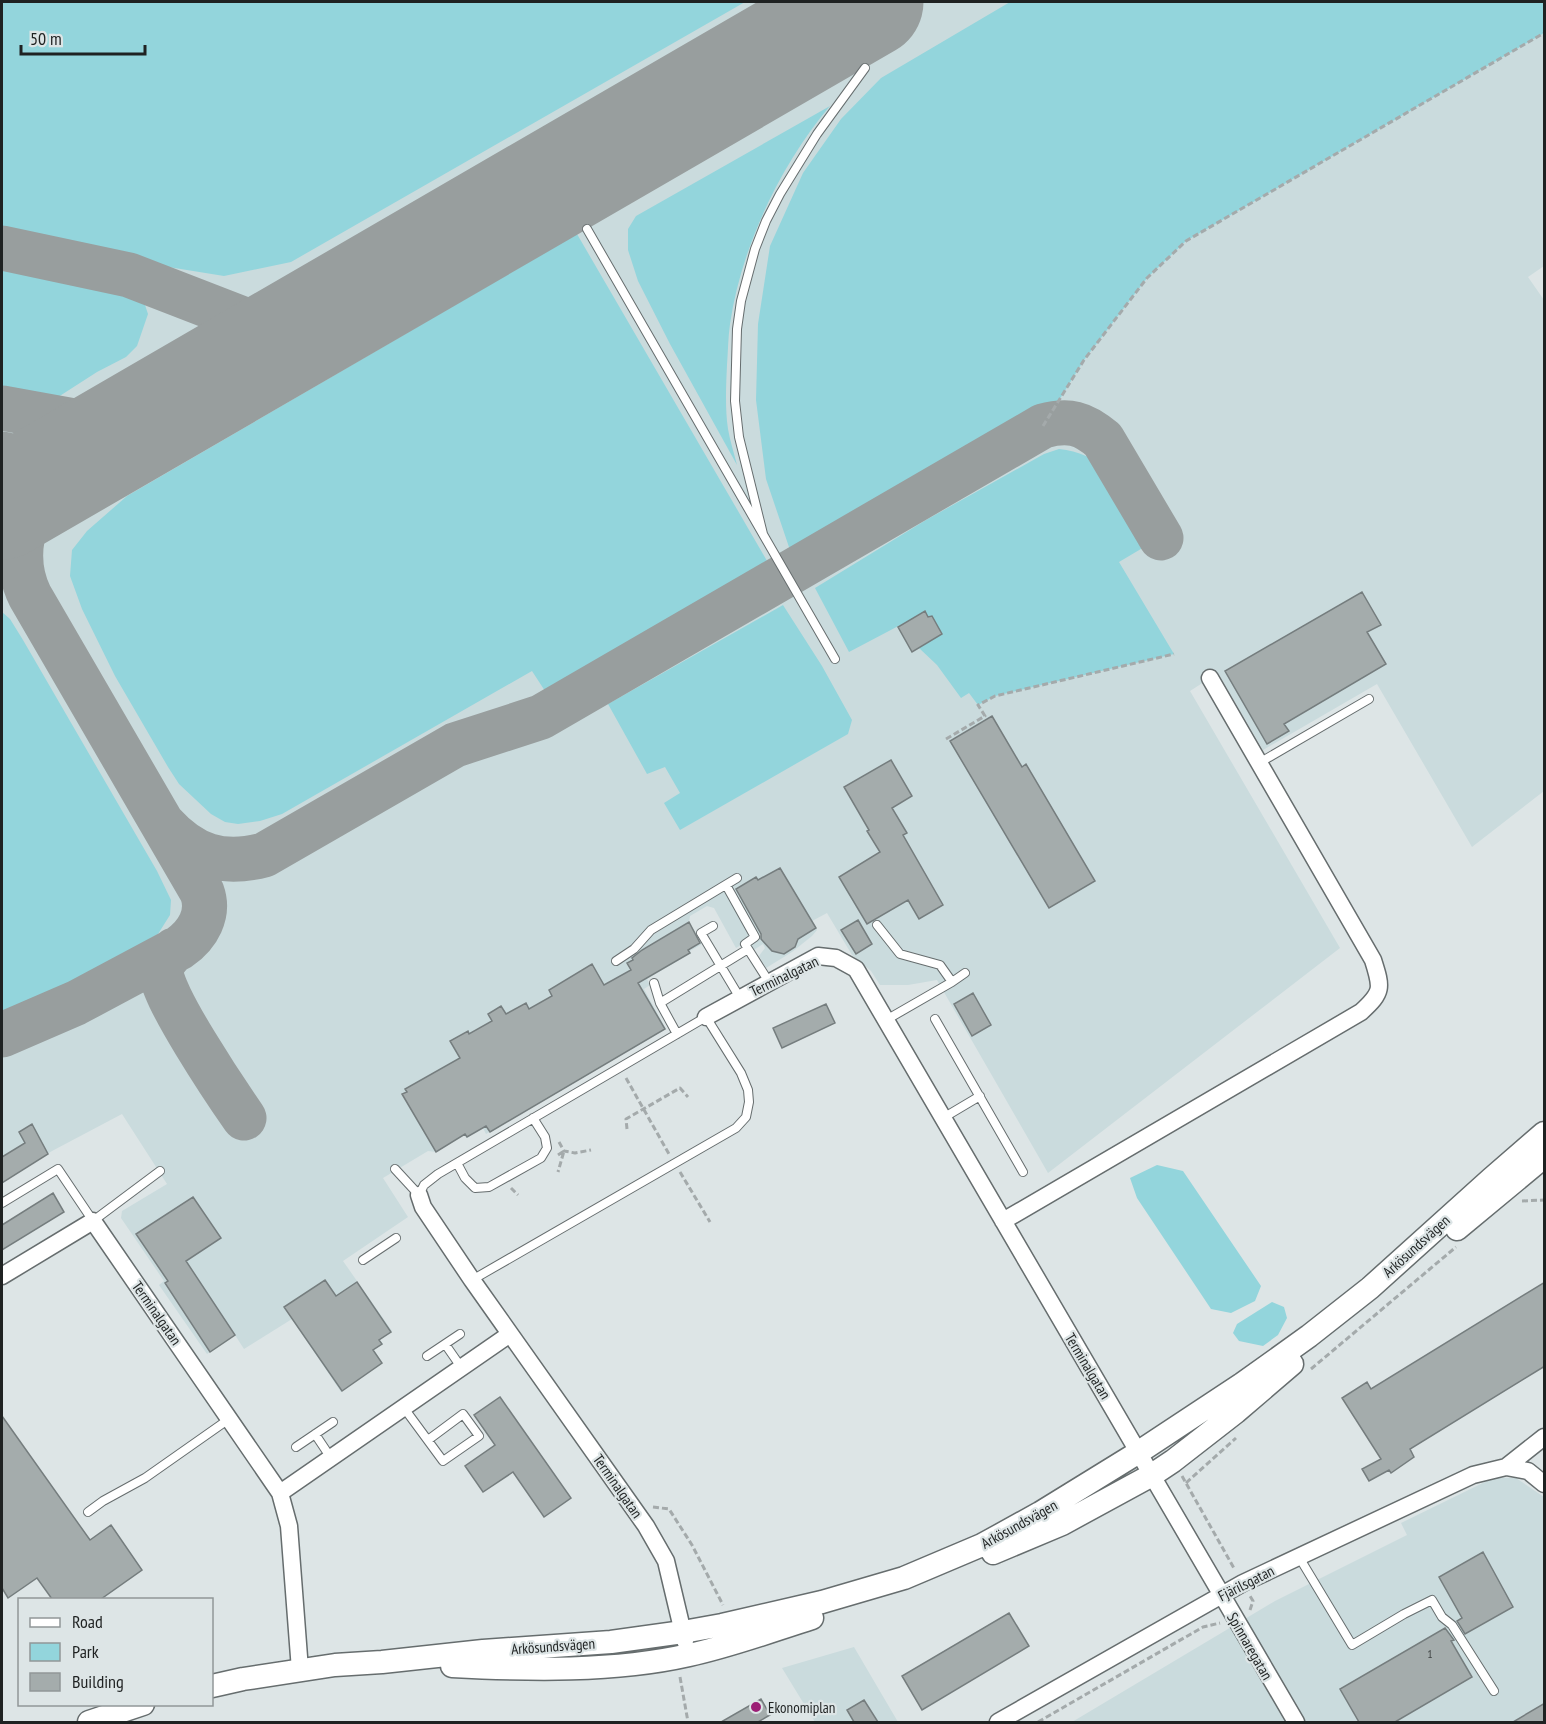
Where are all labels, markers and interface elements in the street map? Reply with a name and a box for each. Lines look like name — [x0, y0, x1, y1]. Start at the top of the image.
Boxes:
scale bar — [21, 18, 146, 56]
text: 50 m — [30, 27, 62, 50]
street label: Terminalgatan — [747, 951, 821, 1001]
street label: Arkösundsvägen — [1378, 1211, 1454, 1281]
street label: Terminalgatan — [128, 1277, 186, 1349]
street label: Terminalgatan — [1061, 1329, 1115, 1403]
street label: Terminalgatan — [589, 1450, 647, 1522]
street label: Arkösundsvägen — [978, 1495, 1060, 1553]
street label: Fjärilsgatan — [1215, 1561, 1277, 1605]
legend — [18, 1598, 213, 1706]
street label: Spinnaregatan — [1223, 1609, 1277, 1683]
text: Road — [72, 1610, 103, 1633]
street label: Arkösundsvägen — [510, 1634, 596, 1658]
text: Park — [72, 1640, 99, 1663]
house number: 1 — [1427, 1646, 1433, 1661]
text: Building — [72, 1670, 124, 1693]
place label: Ekonomiplan — [768, 1698, 835, 1717]
marker: Ekonomiplan — [749, 1700, 763, 1714]

